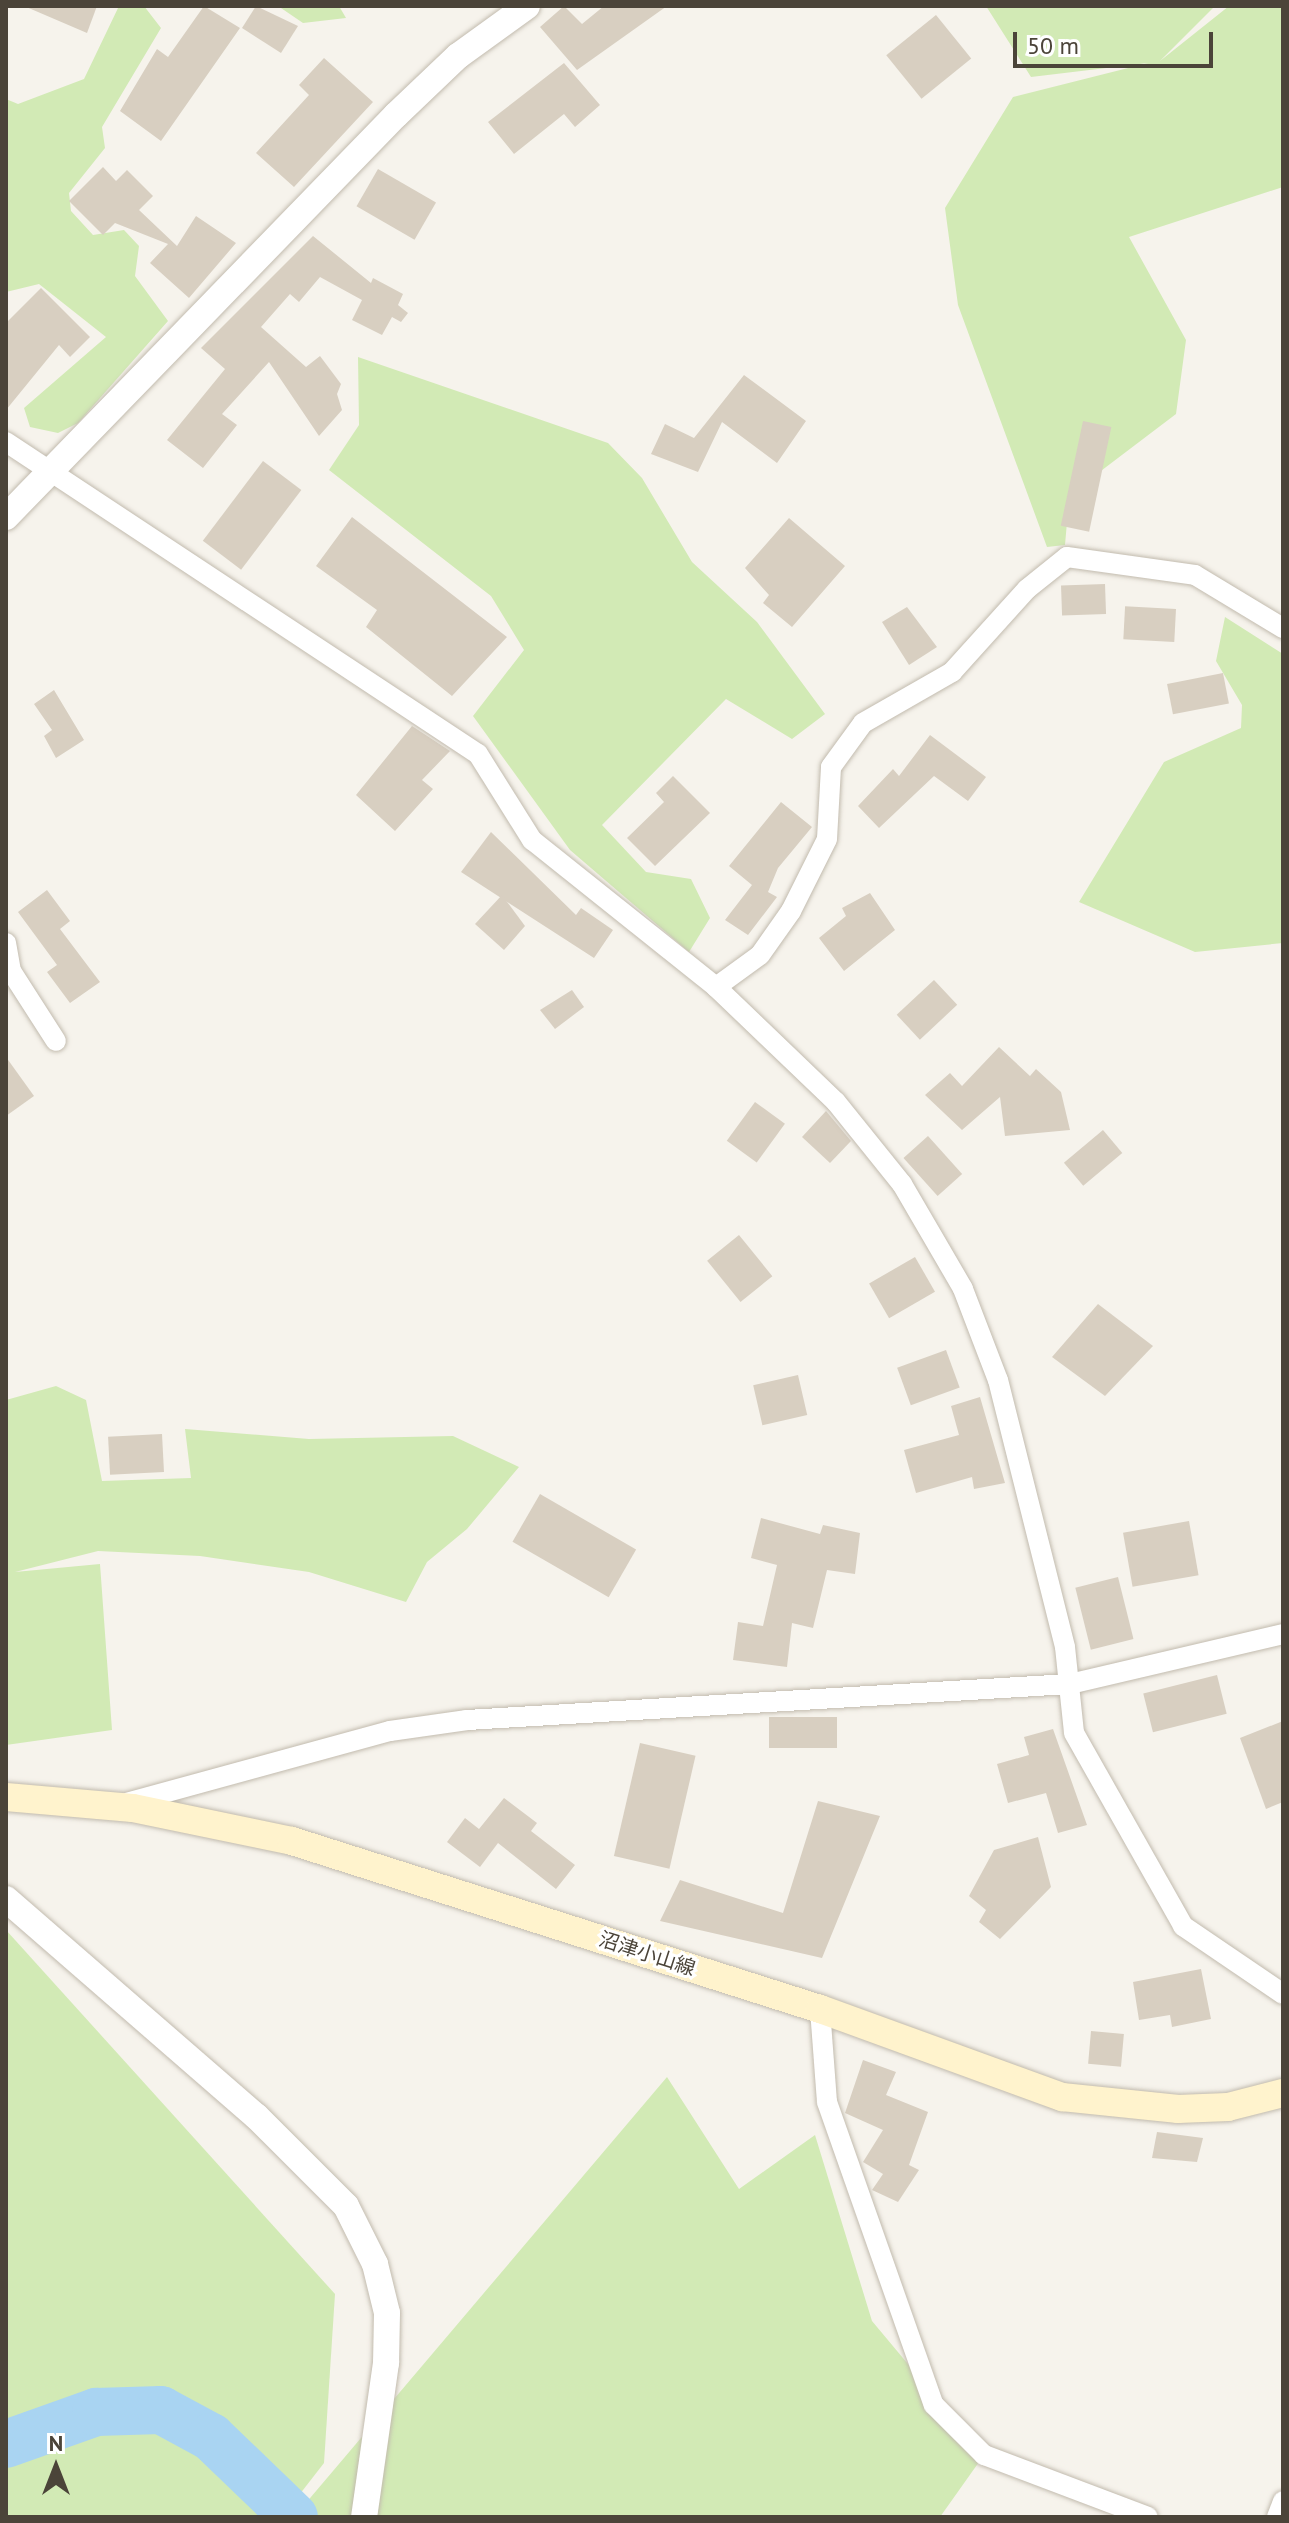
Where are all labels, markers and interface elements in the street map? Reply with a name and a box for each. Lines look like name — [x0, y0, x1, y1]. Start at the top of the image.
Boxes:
scale bar — [1017, 16, 1217, 66]
text: 50 m — [1027, 30, 1079, 61]
street label: 沼津小山線 — [596, 1927, 698, 1981]
north arrow — [16, 2427, 96, 2507]
text: N — [49, 2429, 63, 2457]

